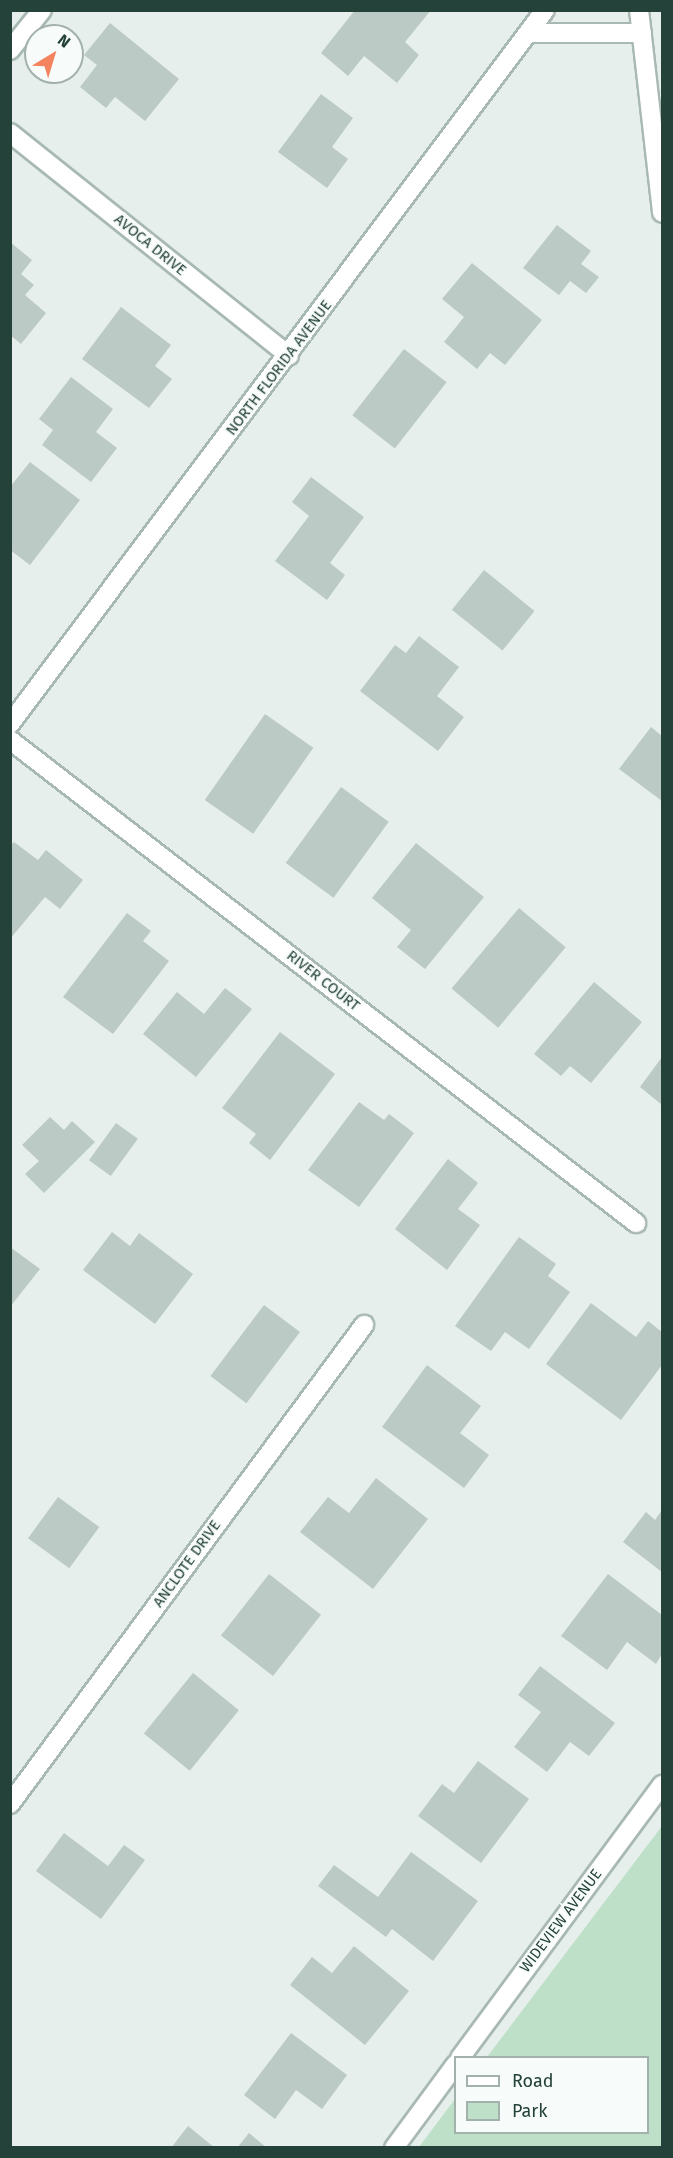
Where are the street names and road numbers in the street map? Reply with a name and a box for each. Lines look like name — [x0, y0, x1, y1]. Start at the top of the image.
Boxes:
street label: AVOCA DRIVE — [110, 210, 190, 280]
street label: NORTH FLORIDA AVENUE — [222, 297, 336, 439]
street label: RIVER COURT — [283, 947, 363, 1015]
street label: ANCLOTE DRIVE — [149, 1517, 225, 1611]
street label: WIDEVIEW AVENUE — [516, 1866, 606, 1976]

